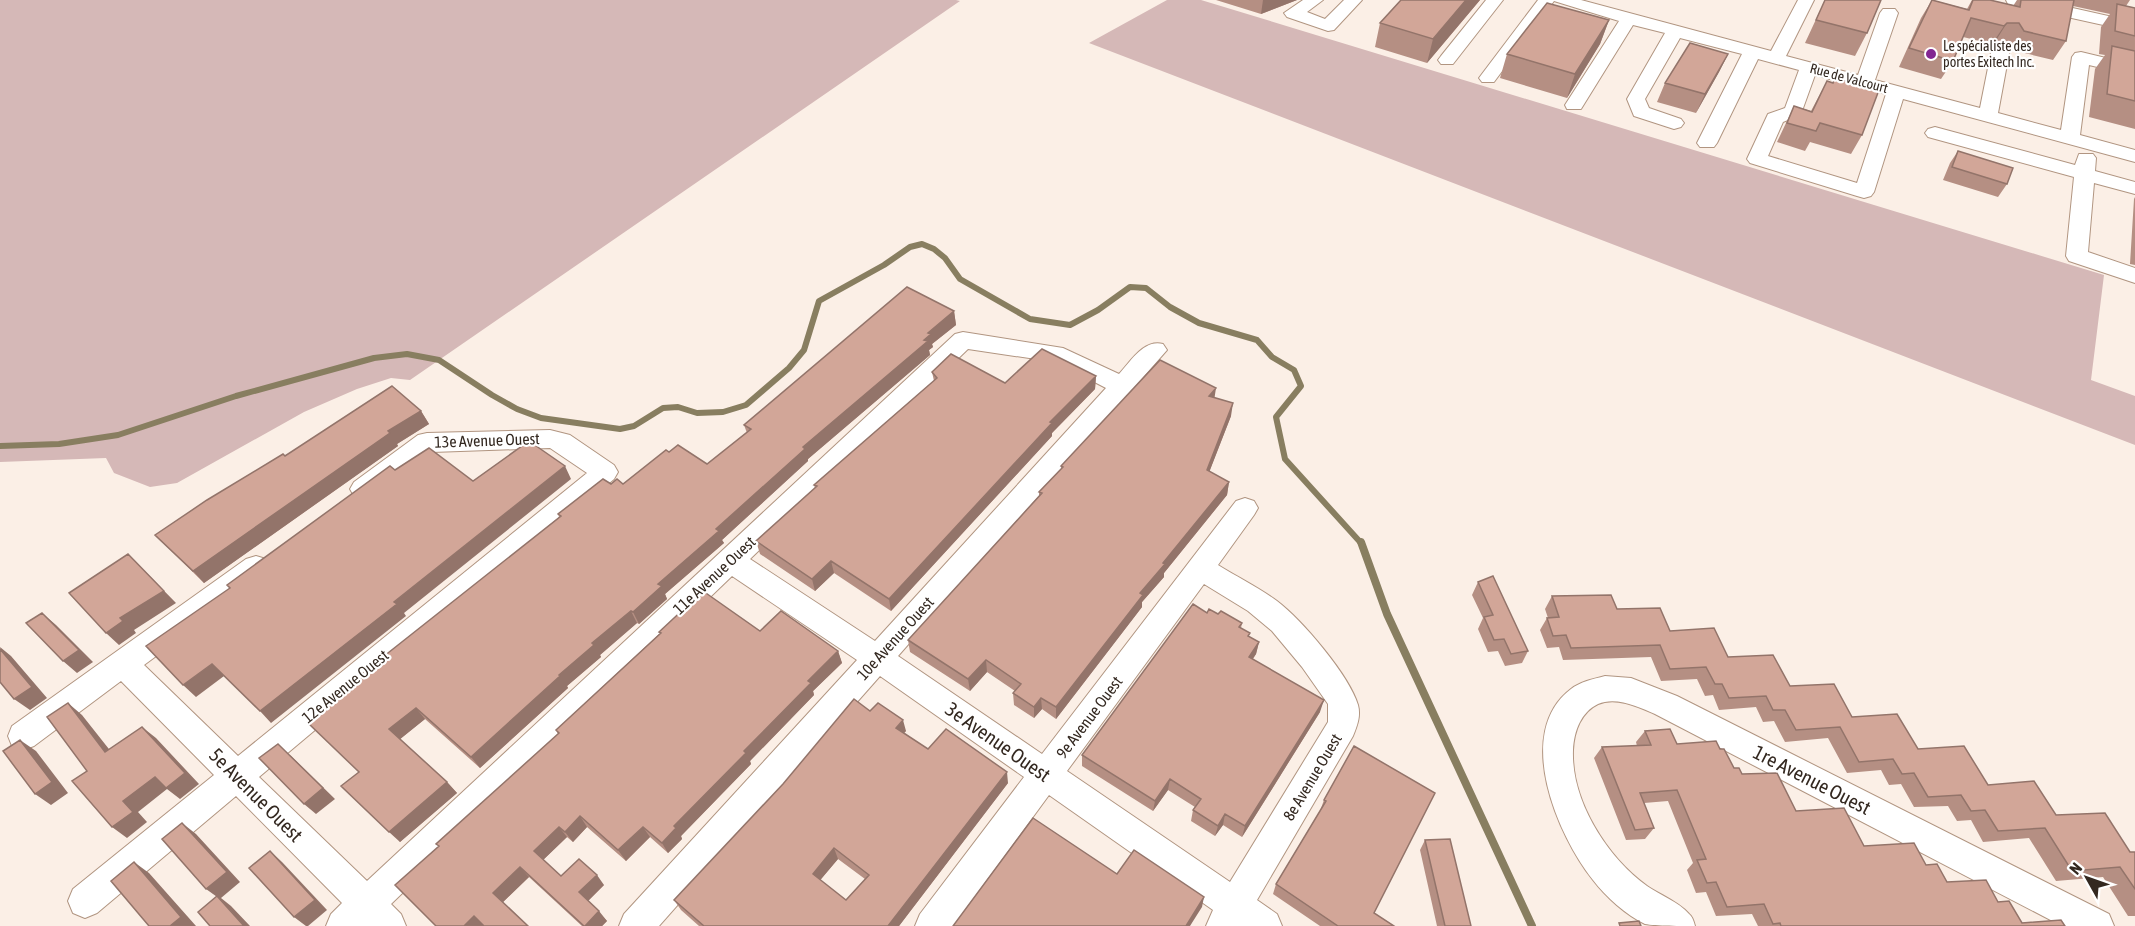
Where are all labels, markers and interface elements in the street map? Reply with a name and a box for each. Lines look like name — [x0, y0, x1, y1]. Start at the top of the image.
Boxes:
place label: Le spécialiste des portes Exitech Inc. — [1943, 38, 2034, 70]
marker: Le spécialiste des portes Exitech Inc. — [1924, 47, 1938, 61]
street label: Rue de Valcourt — [1808, 60, 1890, 96]
street label: 13e Avenue Ouest — [434, 429, 540, 451]
street label: 11e Avenue Ouest — [669, 532, 759, 618]
street label: 10e Avenue Ouest — [853, 592, 937, 683]
street label: 12e Avenue Ouest — [298, 646, 392, 726]
street label: 9e Avenue Ouest — [1052, 672, 1126, 762]
street label: 3e Avenue Ouest — [941, 697, 1055, 786]
street label: 8e Avenue Ouest — [1279, 730, 1345, 824]
street label: 1re Avenue Ouest — [1750, 740, 1875, 819]
street label: 5e Avenue Ouest — [205, 743, 308, 846]
north arrow — [2057, 848, 2117, 908]
text: N — [2066, 859, 2085, 878]

